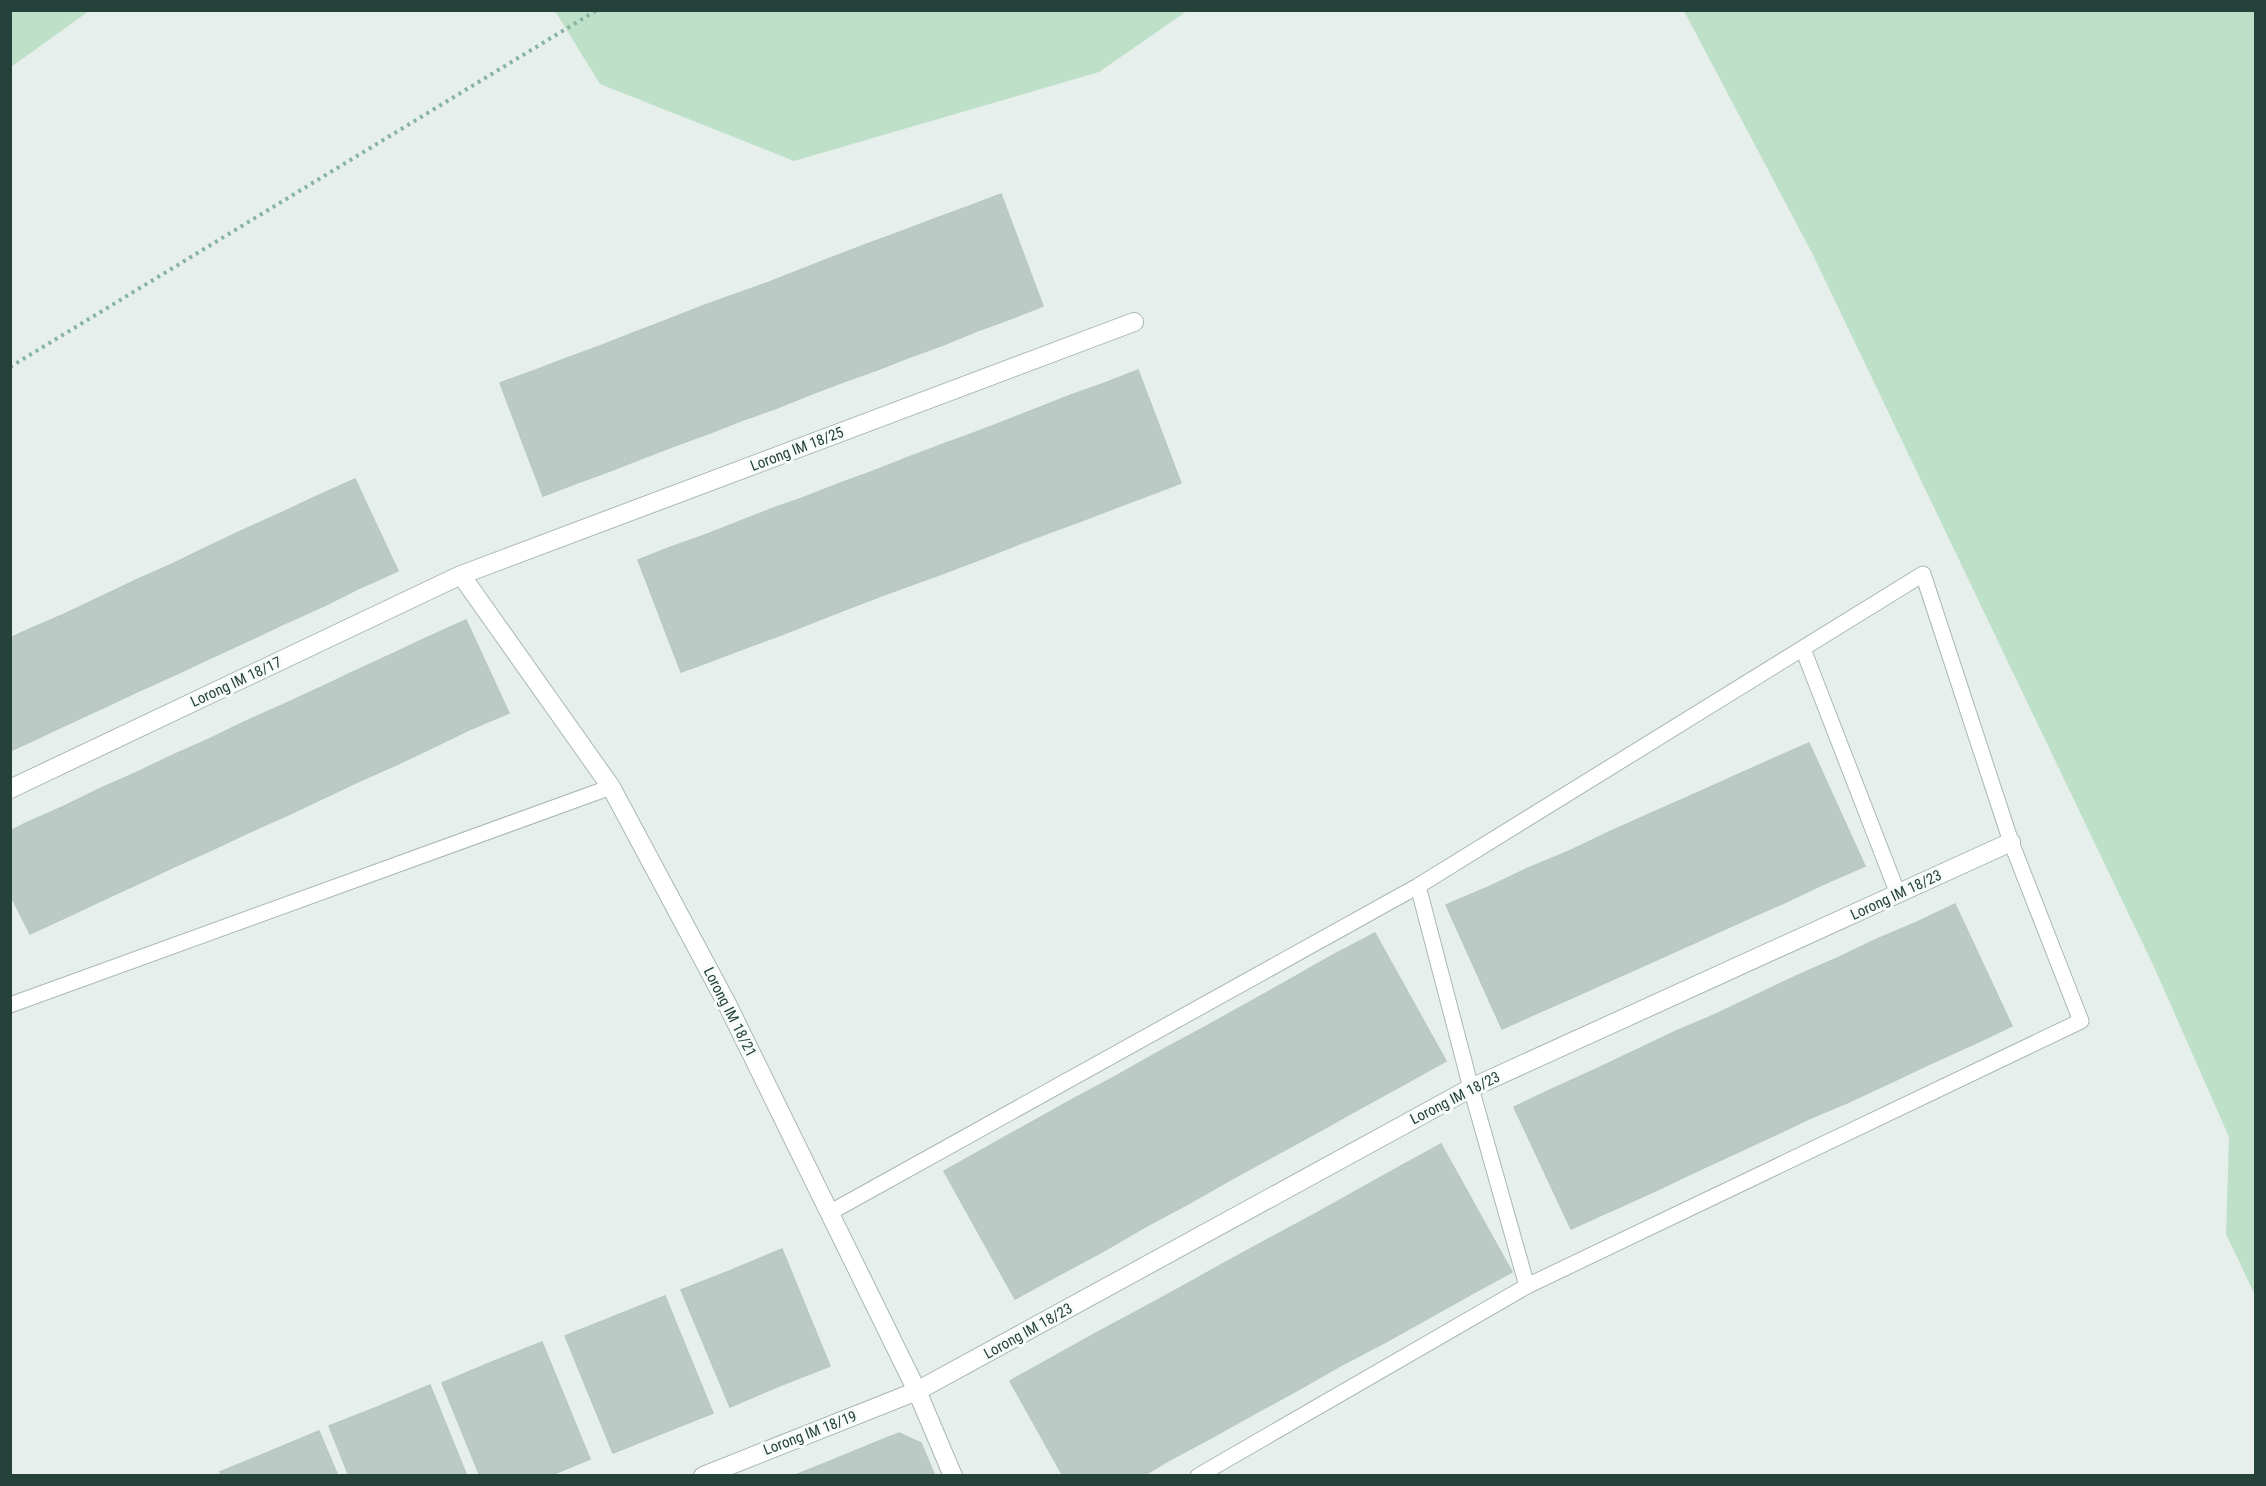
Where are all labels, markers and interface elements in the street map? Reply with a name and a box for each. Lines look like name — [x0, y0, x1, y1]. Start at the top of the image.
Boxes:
street label: Lorong IM 18/25 — [748, 423, 846, 475]
street label: Lorong IM 18/17 — [188, 653, 284, 711]
street label: Lorong IM 18/23 — [1848, 866, 1944, 924]
street label: Lorong IM 18/21 — [700, 964, 760, 1060]
street label: Lorong IM 18/23 — [1407, 1068, 1503, 1128]
street label: Lorong IM 18/23 — [981, 1299, 1075, 1363]
street label: Lorong IM 18/19 — [761, 1407, 859, 1459]

